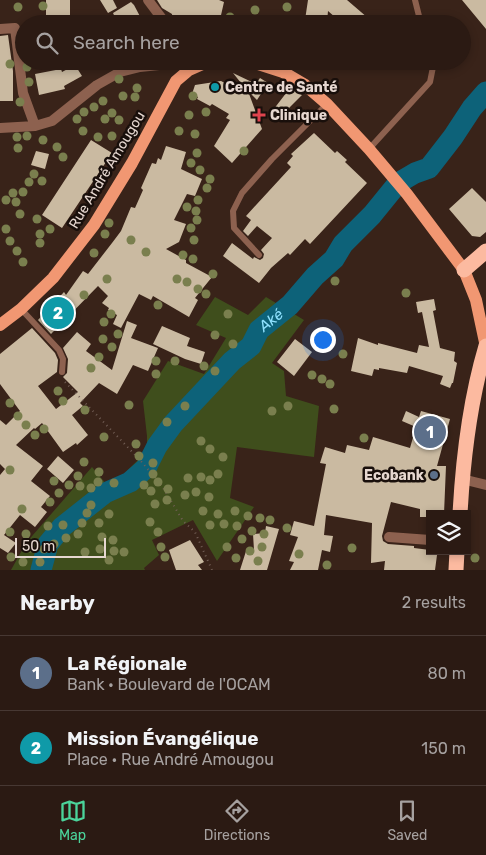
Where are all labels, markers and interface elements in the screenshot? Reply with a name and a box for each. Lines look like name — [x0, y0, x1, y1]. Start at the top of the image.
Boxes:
search box — [15, 15, 471, 70]
icon: search — [33, 29, 61, 57]
text: Search here — [73, 31, 180, 54]
place label: Centre de Santé — [225, 79, 338, 96]
marker: Centre de Santé — [209, 81, 221, 93]
place label: Clinique — [270, 107, 327, 124]
street label: Rue André Amougou — [65, 108, 149, 232]
marker: Clinique — [252, 108, 266, 122]
pin: 2 — [42, 294, 74, 332]
water label: Aké — [255, 305, 287, 336]
your location — [310, 327, 336, 353]
pin: 1 — [414, 413, 446, 451]
place label: Ecobank — [364, 467, 425, 484]
marker: Ecobank — [428, 469, 440, 481]
map controls — [426, 510, 471, 555]
button: layers — [426, 510, 471, 555]
scale bar — [15, 535, 106, 558]
text: 50 m — [22, 538, 55, 555]
text: Nearby — [20, 590, 95, 615]
text: 2 results — [402, 593, 466, 612]
text: La Régionale — [67, 652, 187, 675]
text: 1 — [32, 664, 40, 683]
text: 80 m — [428, 664, 466, 683]
text: Bank · Boulevard de l'OCAM — [67, 675, 271, 694]
text: Mission Évangélique — [67, 727, 258, 750]
text: 2 — [31, 739, 41, 758]
text: 150 m — [421, 739, 466, 758]
text: Place · Rue André Amougou — [67, 750, 274, 769]
tab: Map — [59, 797, 87, 844]
tab: Directions — [204, 797, 270, 844]
tab: Saved — [387, 797, 427, 844]

